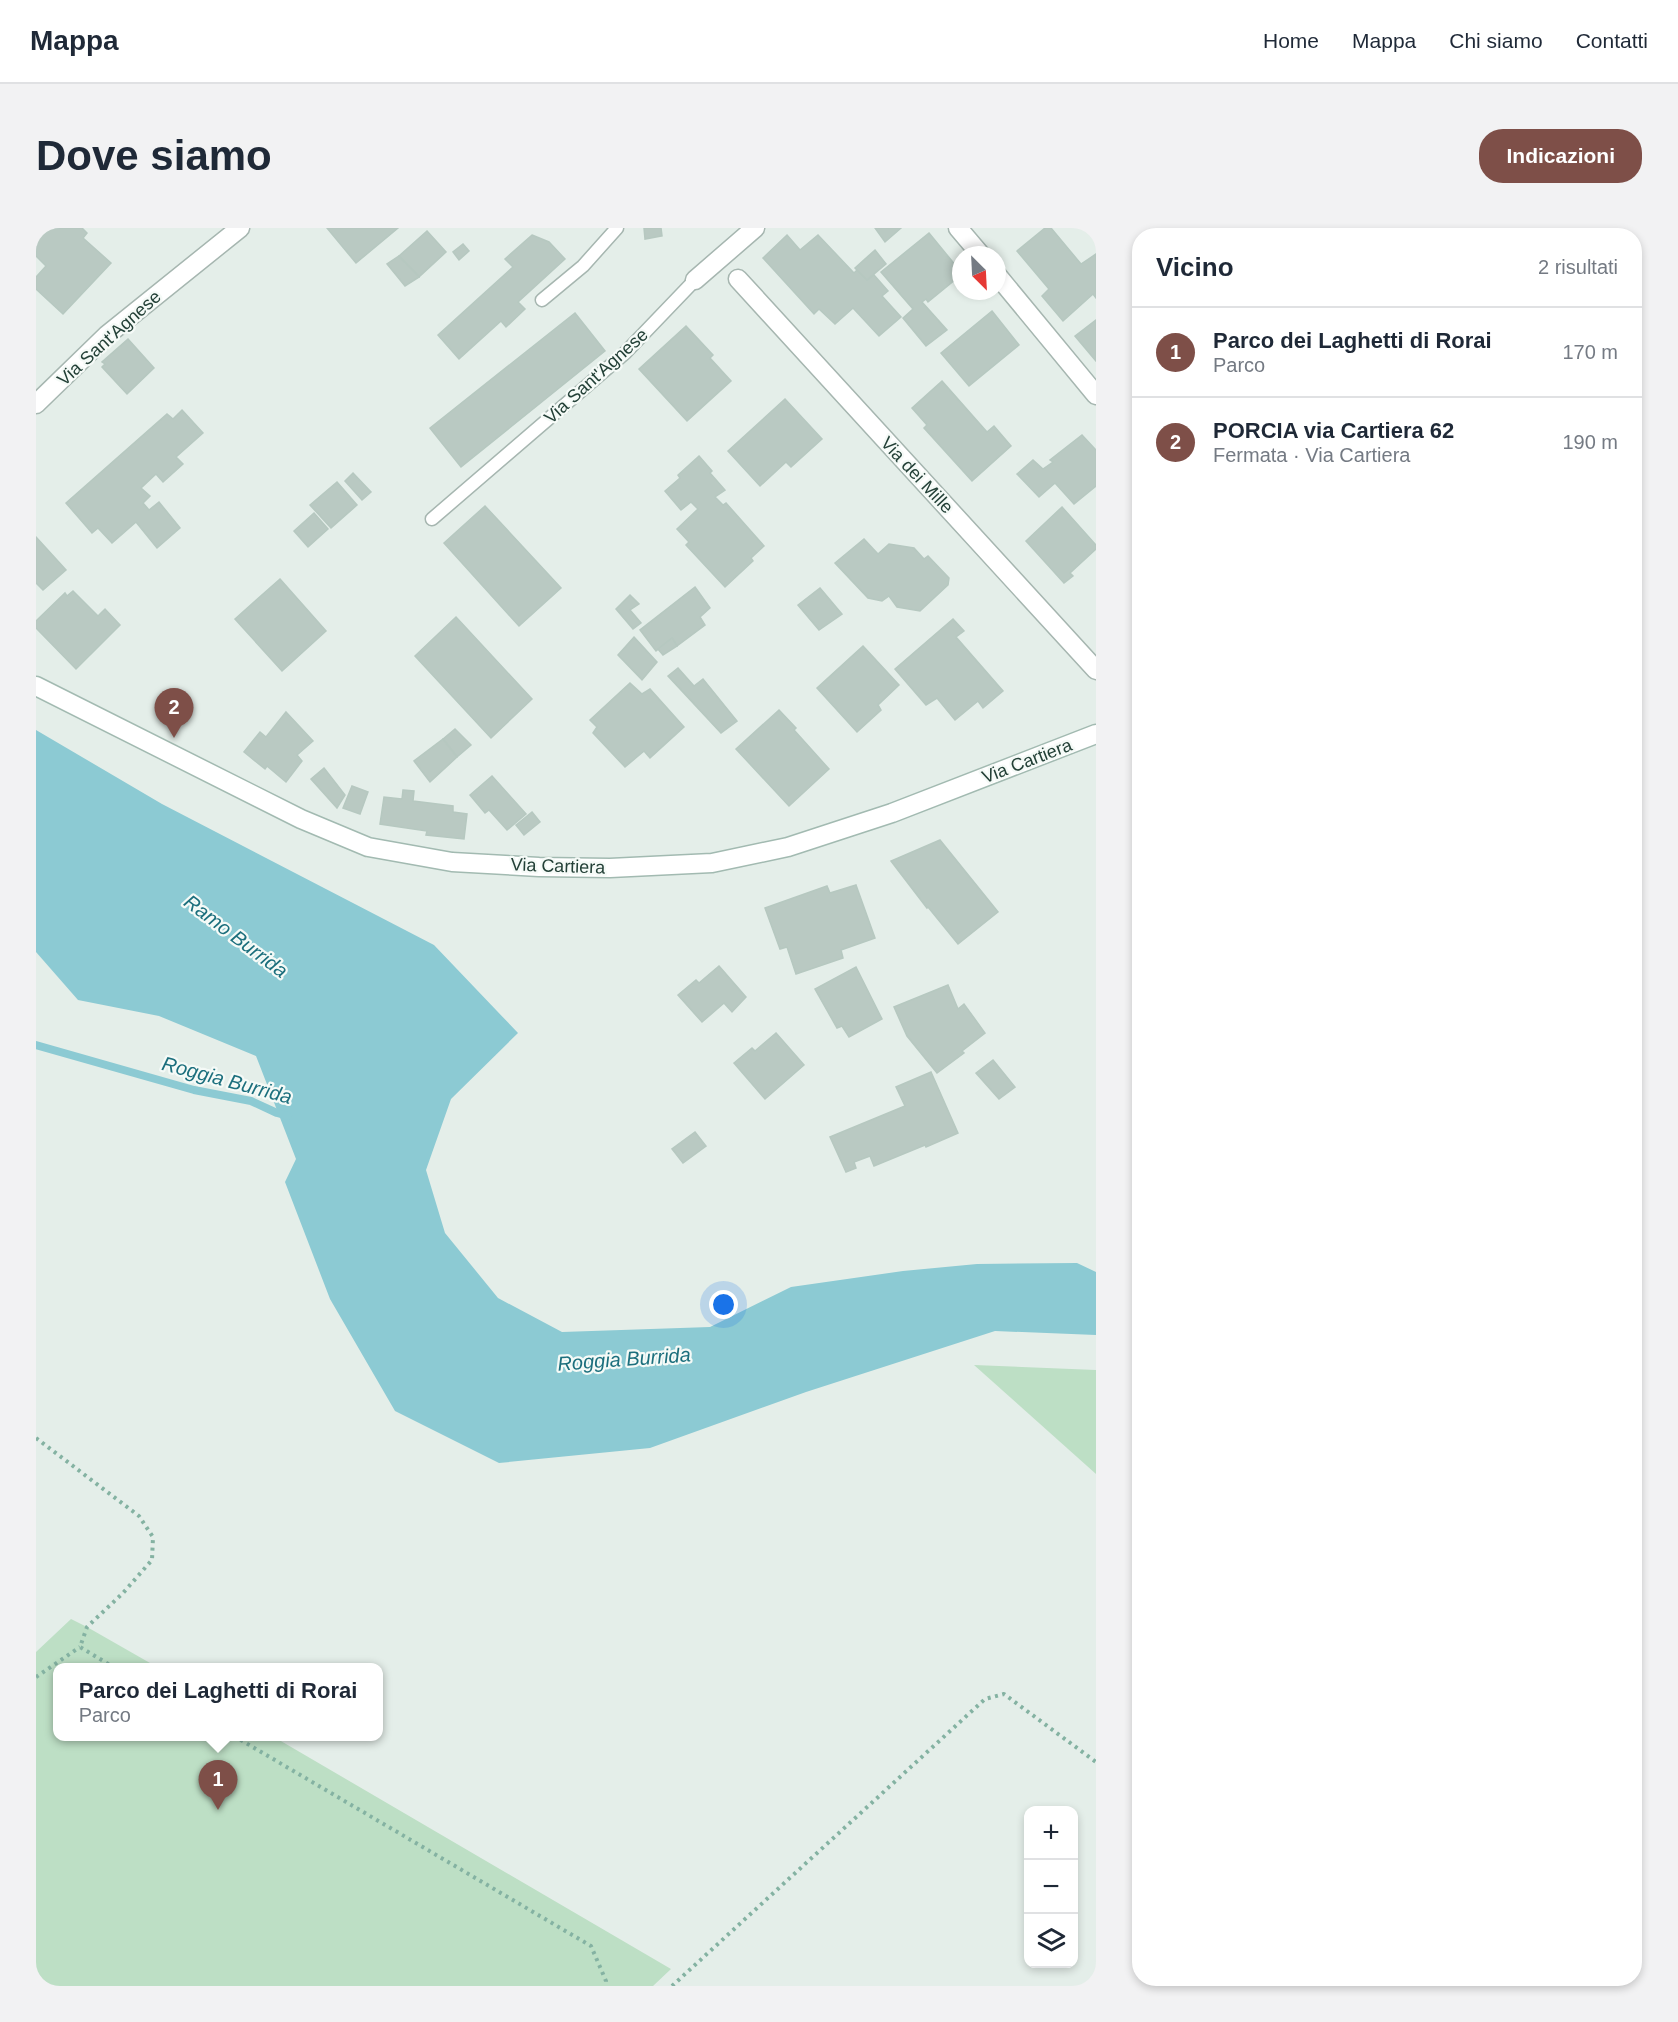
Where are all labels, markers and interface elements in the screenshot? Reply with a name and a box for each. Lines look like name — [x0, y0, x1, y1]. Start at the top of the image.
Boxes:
text: Mappa — [30, 25, 119, 56]
text: Home — [1263, 29, 1319, 52]
text: Mappa — [1352, 29, 1416, 52]
text: Chi siamo — [1449, 29, 1543, 52]
text: Contatti — [1576, 29, 1648, 52]
button: Indicazioni — [1479, 129, 1642, 183]
text: Dove siamo — [36, 132, 272, 179]
north arrow — [952, 246, 1006, 300]
text: Vicino — [1156, 252, 1234, 282]
text: 2 risultati — [1538, 256, 1618, 278]
street label: Via Sant'Agnese — [53, 286, 165, 390]
street label: Via Sant'Agnese — [540, 324, 652, 428]
text: Parco dei Laghetti di Rorai — [1213, 328, 1492, 353]
text: 1 — [1170, 341, 1181, 363]
text: 170 m — [1562, 341, 1618, 363]
text: Parco — [1213, 354, 1265, 376]
text: PORCIA via Cartiera 62 — [1213, 418, 1454, 443]
text: 2 — [1170, 431, 1181, 453]
text: 190 m — [1562, 431, 1618, 453]
street label: Via dei Mille — [877, 433, 957, 517]
text: Fermata · Via Cartiera — [1213, 444, 1410, 466]
pin: 2 — [154, 688, 194, 738]
street label: Via Cartiera — [979, 734, 1076, 787]
street label: Via Cartiera — [510, 854, 607, 878]
water label: Ramo Burrida — [180, 890, 292, 982]
water label: Roggia Burrida — [160, 1052, 294, 1108]
your location — [709, 1290, 738, 1319]
water label: Roggia Burrida — [557, 1343, 691, 1375]
popup — [53, 1663, 383, 1741]
text: Parco dei Laghetti di Rorai — [79, 1678, 357, 1703]
text: Parco — [79, 1704, 131, 1726]
pin: 1 — [198, 1760, 237, 1810]
map controls — [1024, 1806, 1078, 1968]
button: + — [1024, 1806, 1078, 1860]
button: − — [1024, 1860, 1078, 1914]
button: layers — [1024, 1914, 1078, 1968]

